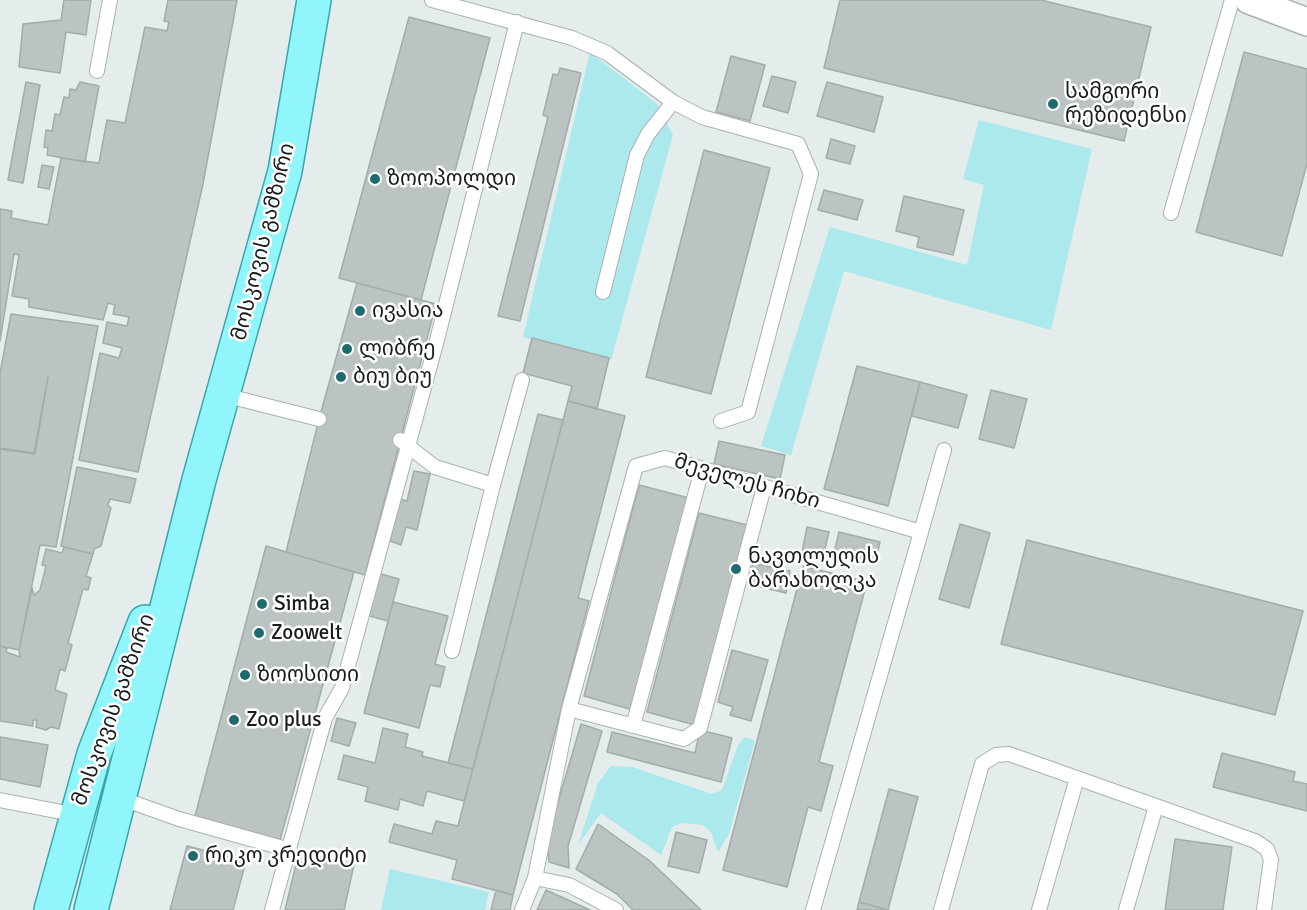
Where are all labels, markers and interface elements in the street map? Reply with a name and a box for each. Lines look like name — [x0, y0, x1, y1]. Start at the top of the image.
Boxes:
place label: სამგორი რეზიდენსი — [1065, 79, 1187, 129]
marker: სამგორი რეზიდენსი — [1046, 97, 1060, 111]
street label: მოსკოვის გამზირი — [227, 141, 301, 343]
place label: ზოოპოლდი — [387, 166, 516, 192]
marker: ზოოპოლდი — [368, 172, 382, 186]
place label: ივასია — [372, 298, 443, 324]
marker: ივასია — [353, 304, 367, 318]
place label: ლიბრე — [359, 336, 436, 362]
marker: ლიბრე — [340, 342, 354, 356]
place label: ბიუ ბიუ — [353, 364, 432, 390]
marker: ბიუ ბიუ — [334, 370, 348, 384]
street label: მეველეს ჩიხი — [671, 449, 823, 515]
place label: ნავთლუღის ბარახოლკა — [748, 544, 879, 594]
marker: ნავთლუღის ბარახოლკა — [729, 562, 743, 576]
place label: Simba — [274, 591, 330, 617]
marker: Simba — [255, 597, 269, 611]
street label: მოსკოვის გამზირი — [68, 611, 160, 809]
place label: Zoowelt — [271, 620, 342, 646]
marker: Zoowelt — [252, 626, 266, 640]
place label: ზოოსითი — [257, 662, 359, 688]
marker: ზოოსითი — [238, 668, 252, 682]
place label: Zoo plus — [246, 707, 321, 733]
marker: Zoo plus — [227, 713, 241, 727]
place label: რიკო კრედიტი — [205, 843, 367, 869]
marker: რიკო კრედიტი — [186, 849, 200, 863]

